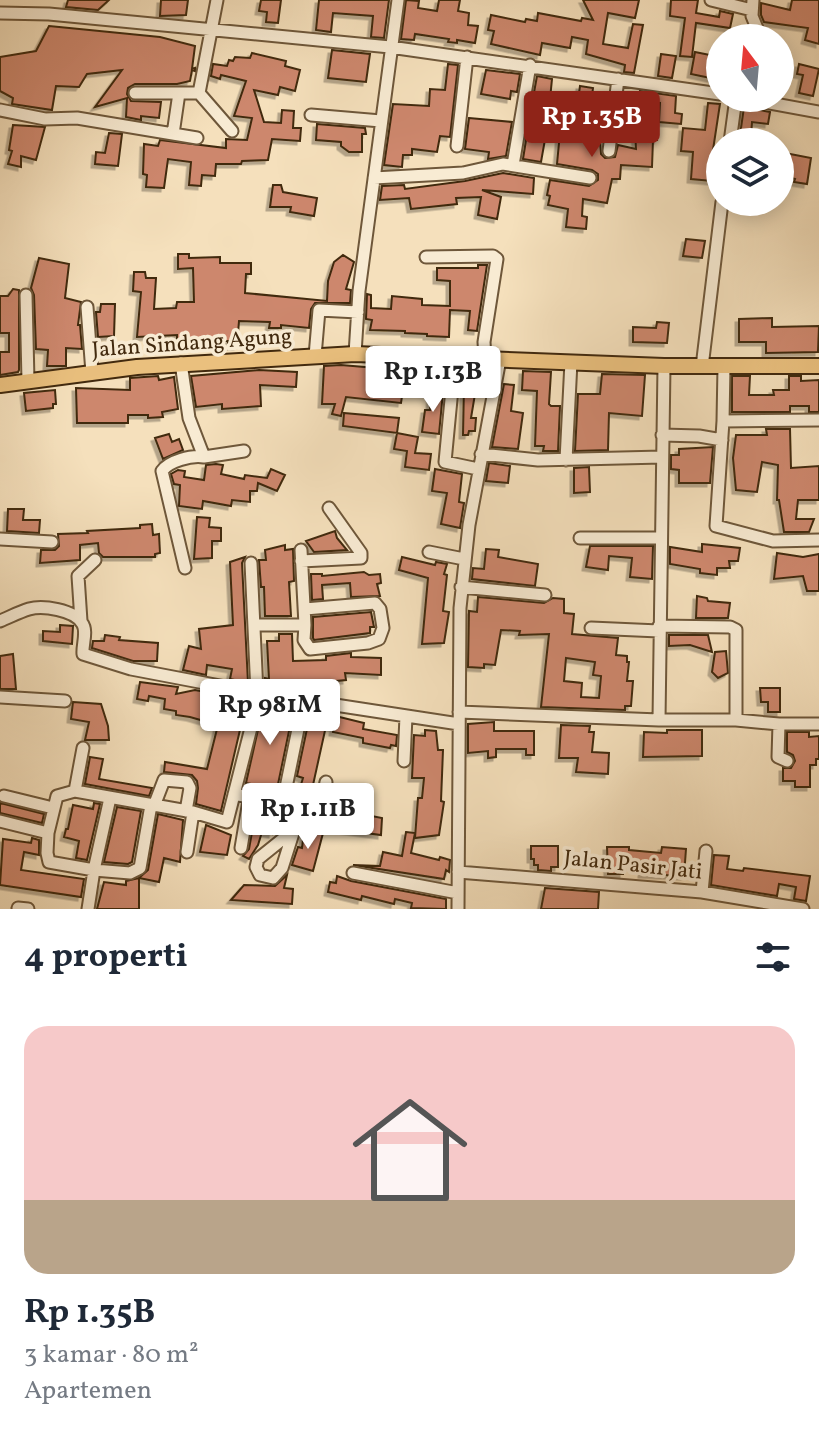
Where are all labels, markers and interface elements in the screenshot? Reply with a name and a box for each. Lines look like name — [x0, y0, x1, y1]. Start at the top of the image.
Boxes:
north arrow — [706, 24, 794, 112]
map controls — [706, 24, 794, 216]
pin: Rp 1.35B — [509, 91, 675, 159]
text: Rp 1.35B — [542, 99, 642, 135]
button: layers — [706, 128, 794, 216]
street label: Jalan Sindang Agung — [91, 322, 293, 366]
pin: Rp 1.13B — [350, 346, 516, 414]
text: Rp 1.13B — [384, 354, 482, 390]
pin: Rp 981M — [196, 679, 344, 747]
text: Rp 981M — [218, 687, 322, 723]
pin: Rp 1.11B — [225, 783, 391, 851]
text: Rp 1.11B — [260, 791, 356, 827]
street label: Jalan Pasir Jati — [562, 843, 704, 889]
text: 4 properti — [24, 934, 188, 981]
icon: filters — [751, 935, 795, 979]
icon: home — [338, 1078, 482, 1222]
text: Rp 1.35B — [24, 1290, 155, 1337]
text: 3 kamar · 80 m² — [24, 1337, 199, 1373]
text: Apartemen — [24, 1373, 152, 1409]

